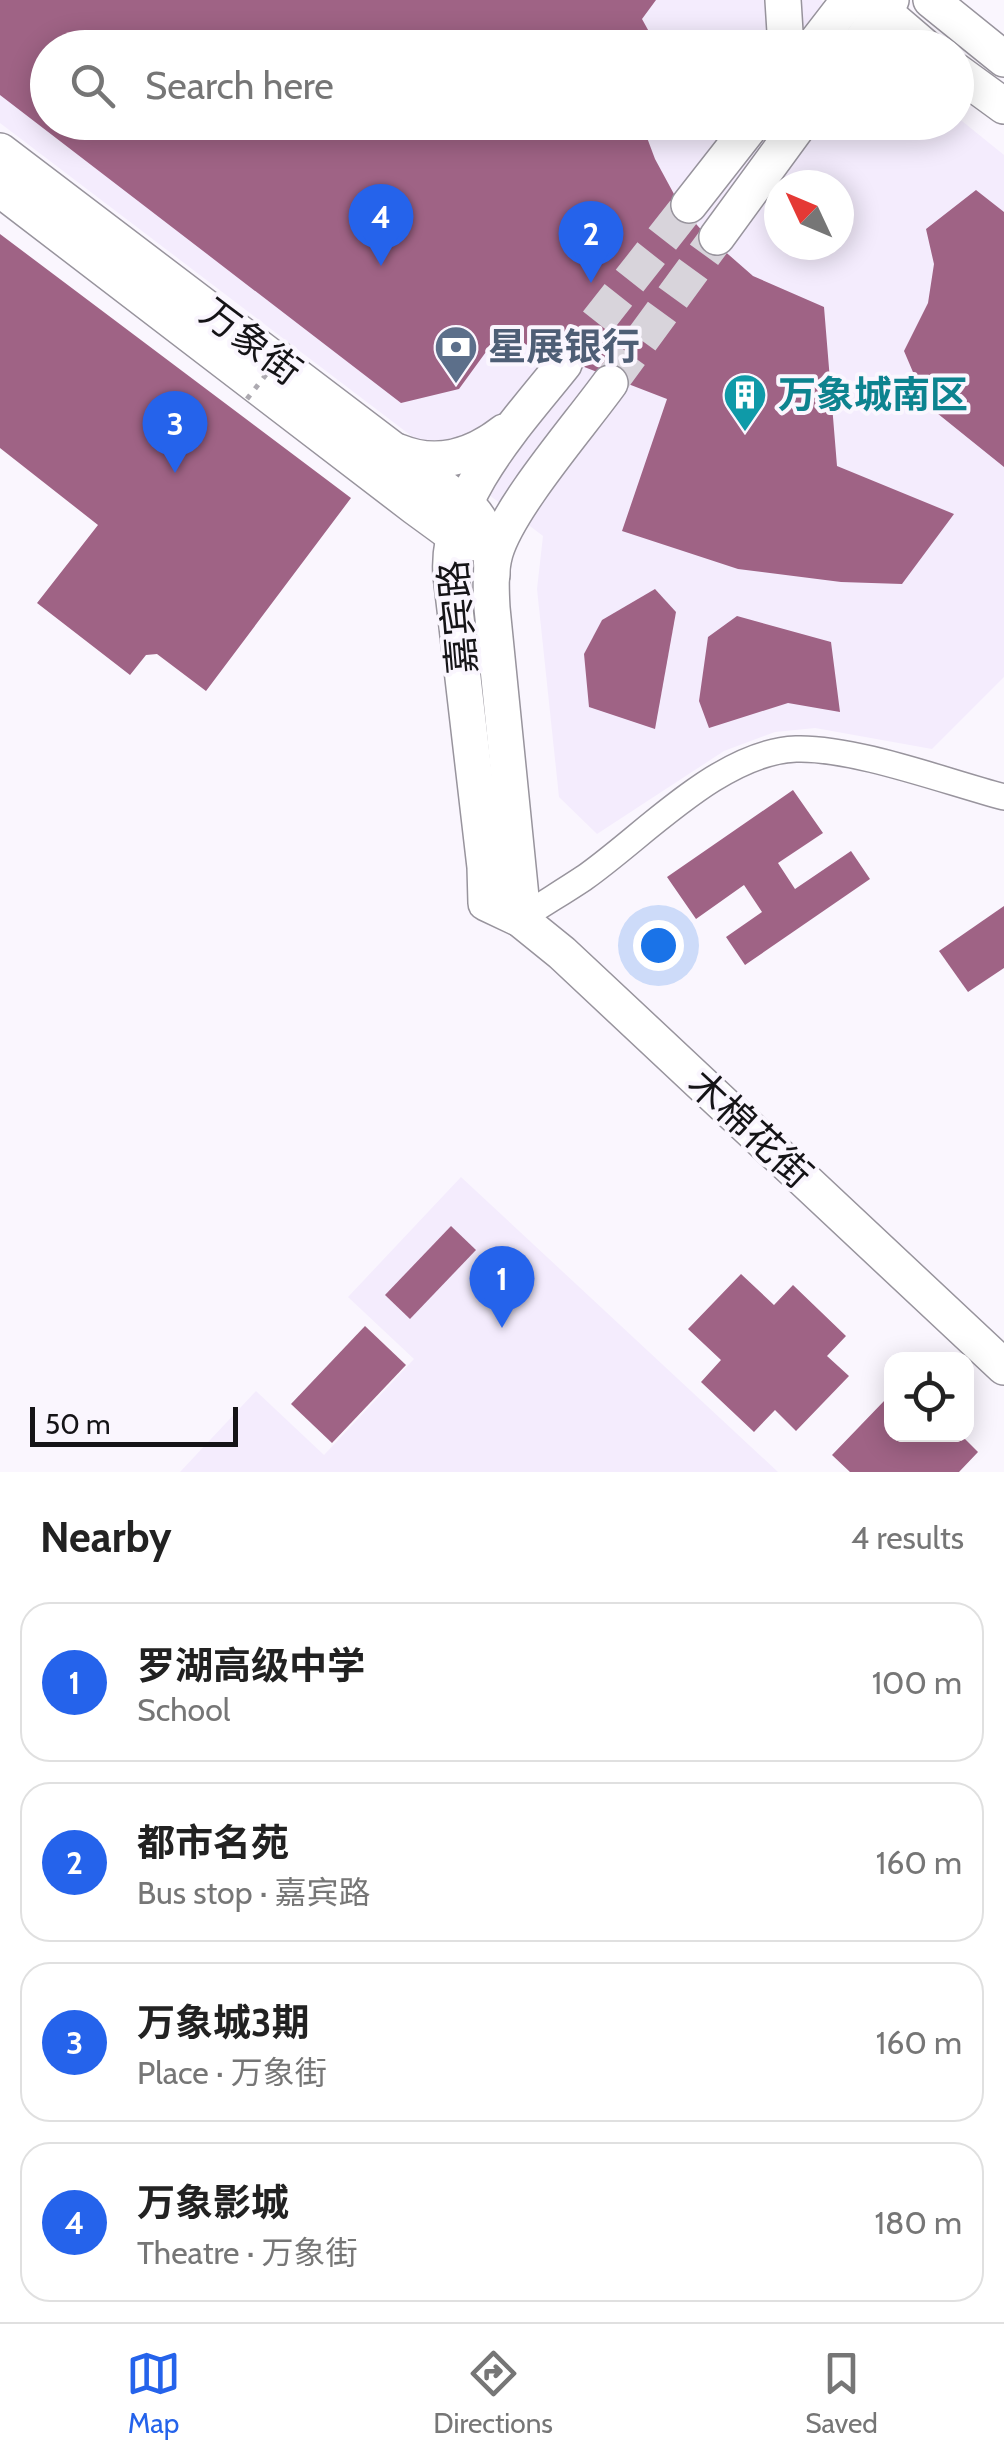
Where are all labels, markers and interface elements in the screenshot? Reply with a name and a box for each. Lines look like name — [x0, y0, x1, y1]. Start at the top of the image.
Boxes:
search box — [30, 30, 974, 140]
icon: search — [65, 58, 120, 113]
text: Search here — [145, 62, 334, 109]
north arrow — [764, 170, 854, 260]
pin: 4 — [348, 184, 414, 266]
pin: 2 — [558, 200, 624, 283]
street label: 万象街 — [192, 289, 311, 395]
place label: 星展银行 — [488, 323, 640, 370]
bank icon: 星展银行 — [433, 324, 479, 385]
place label: 万象城南区 — [778, 371, 968, 418]
building icon: 万象城南区 — [722, 372, 768, 433]
pin: 3 — [142, 390, 208, 473]
street label: 嘉宾路 — [429, 558, 486, 676]
your location — [633, 920, 684, 971]
street label: 木棉花街 — [679, 1060, 822, 1198]
pin: 1 — [470, 1246, 534, 1328]
map controls — [884, 1352, 974, 1442]
button: locate — [884, 1352, 974, 1442]
scale bar — [30, 1402, 238, 1446]
text: 50 m — [45, 1407, 111, 1441]
text: Nearby — [40, 1511, 172, 1563]
text: 4 results — [851, 1518, 964, 1557]
text: 罗湖高级中学 — [137, 1642, 365, 1689]
text: 1 — [69, 1663, 80, 1702]
text: 100 m — [872, 1663, 962, 1702]
text: School — [137, 1690, 230, 1729]
text: 都市名苑 — [137, 1819, 289, 1866]
text: 2 — [66, 1843, 83, 1882]
text: 160 m — [876, 1843, 962, 1882]
text: Bus stop · 嘉宾路 — [137, 1873, 371, 1912]
text: 万象城3期 — [137, 1999, 309, 2046]
text: 3 — [66, 2023, 83, 2062]
text: 160 m — [876, 2023, 962, 2062]
text: Place · 万象街 — [137, 2053, 327, 2092]
text: 万象影城 — [137, 2179, 289, 2226]
text: 4 — [65, 2203, 84, 2242]
text: 180 m — [875, 2203, 962, 2242]
text: Theatre · 万象街 — [137, 2233, 358, 2272]
tab: Map — [126, 2346, 181, 2440]
tab: Directions — [433, 2346, 553, 2440]
tab: Saved — [805, 2346, 878, 2440]

